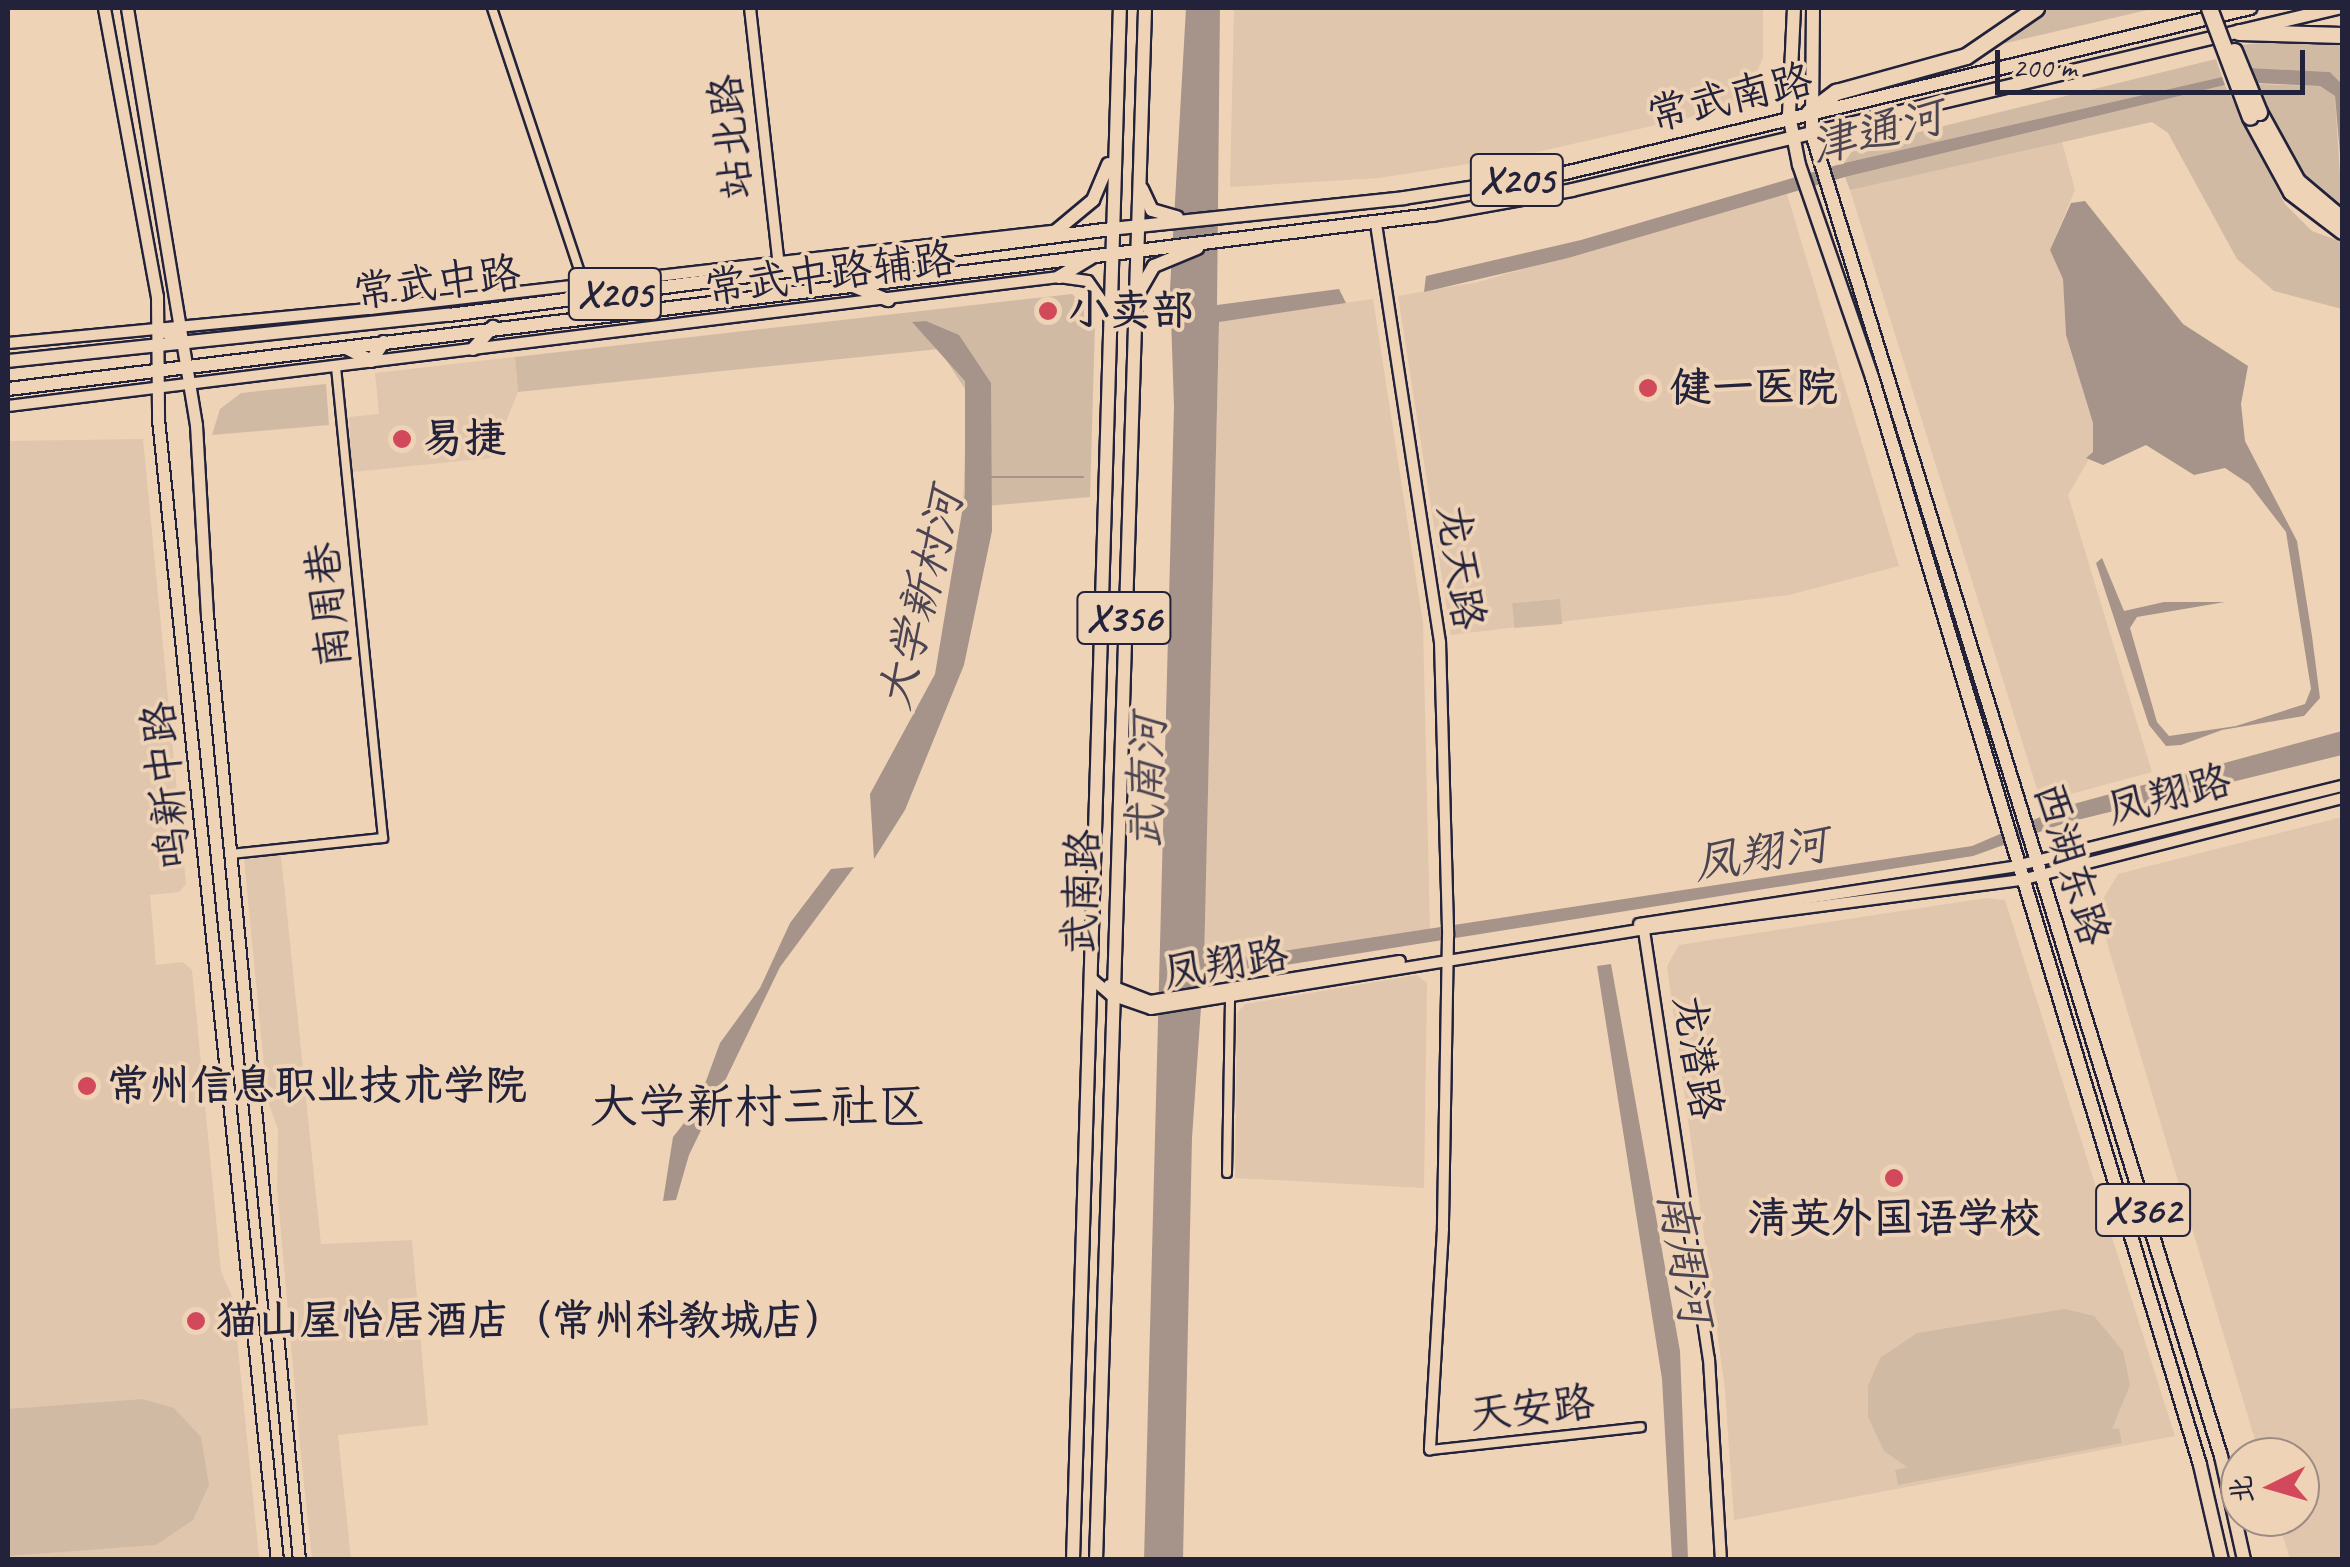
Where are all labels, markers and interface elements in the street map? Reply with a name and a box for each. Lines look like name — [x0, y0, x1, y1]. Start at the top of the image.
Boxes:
scale bar — [2000, 30, 2310, 92]
text: 200 m — [2012, 48, 2077, 86]
street label: 常武南路 — [1642, 55, 1818, 141]
street label: 站北路 — [700, 72, 764, 202]
water label: 津通河 — [1805, 89, 1949, 175]
road number: X205 — [1470, 145, 1564, 215]
street label: 常武中路辅路 — [702, 234, 958, 314]
street label: 常武中路 — [351, 248, 523, 318]
road number: X205 — [568, 259, 662, 329]
place label: 小卖部 — [1068, 286, 1194, 336]
marker: 小卖部 — [1037, 300, 1059, 322]
place label: 健一医院 — [1670, 363, 1838, 413]
marker: 健一医院 — [1635, 375, 1661, 401]
place label: 易捷 — [422, 414, 506, 464]
marker: 易捷 — [391, 428, 413, 450]
water label: 大学新村河 — [868, 483, 974, 715]
street label: 龙天路 — [1426, 501, 1494, 633]
street label: 南周巷 — [297, 540, 361, 670]
road number: X356 — [1074, 583, 1174, 653]
street label: 鸣新中路 — [133, 699, 201, 871]
water label: 武南河 — [1118, 714, 1176, 850]
street label: 凤翔路 — [2102, 755, 2236, 835]
street label: 西湖东路 — [2022, 776, 2120, 952]
water label: 凤翔河 — [1690, 817, 1832, 891]
street label: 武南路 — [1055, 828, 1109, 956]
street label: 凤翔路 — [1160, 929, 1292, 999]
street label: 龙潜路 — [1662, 991, 1732, 1123]
place label: 常州信息职业技术学院 — [107, 1061, 527, 1111]
marker: 常州信息职业技术学院 — [76, 1075, 98, 1097]
district label: 大学新村三社区 — [590, 1078, 926, 1136]
marker: 清英外国语学校 — [1883, 1167, 1905, 1189]
road number: X362 — [2093, 1175, 2193, 1245]
water label: 南周河 — [1647, 1187, 1723, 1329]
place label: 清英外国语学校 — [1747, 1194, 2041, 1244]
place label: 猫山屋怡居酒店（常州科教城店） — [216, 1296, 846, 1346]
marker: 猫山屋怡居酒店（常州科教城店） — [185, 1310, 207, 1332]
street label: 天安路 — [1467, 1377, 1597, 1441]
north arrow — [2220, 1437, 2320, 1537]
text: 北 — [2223, 1474, 2260, 1505]

